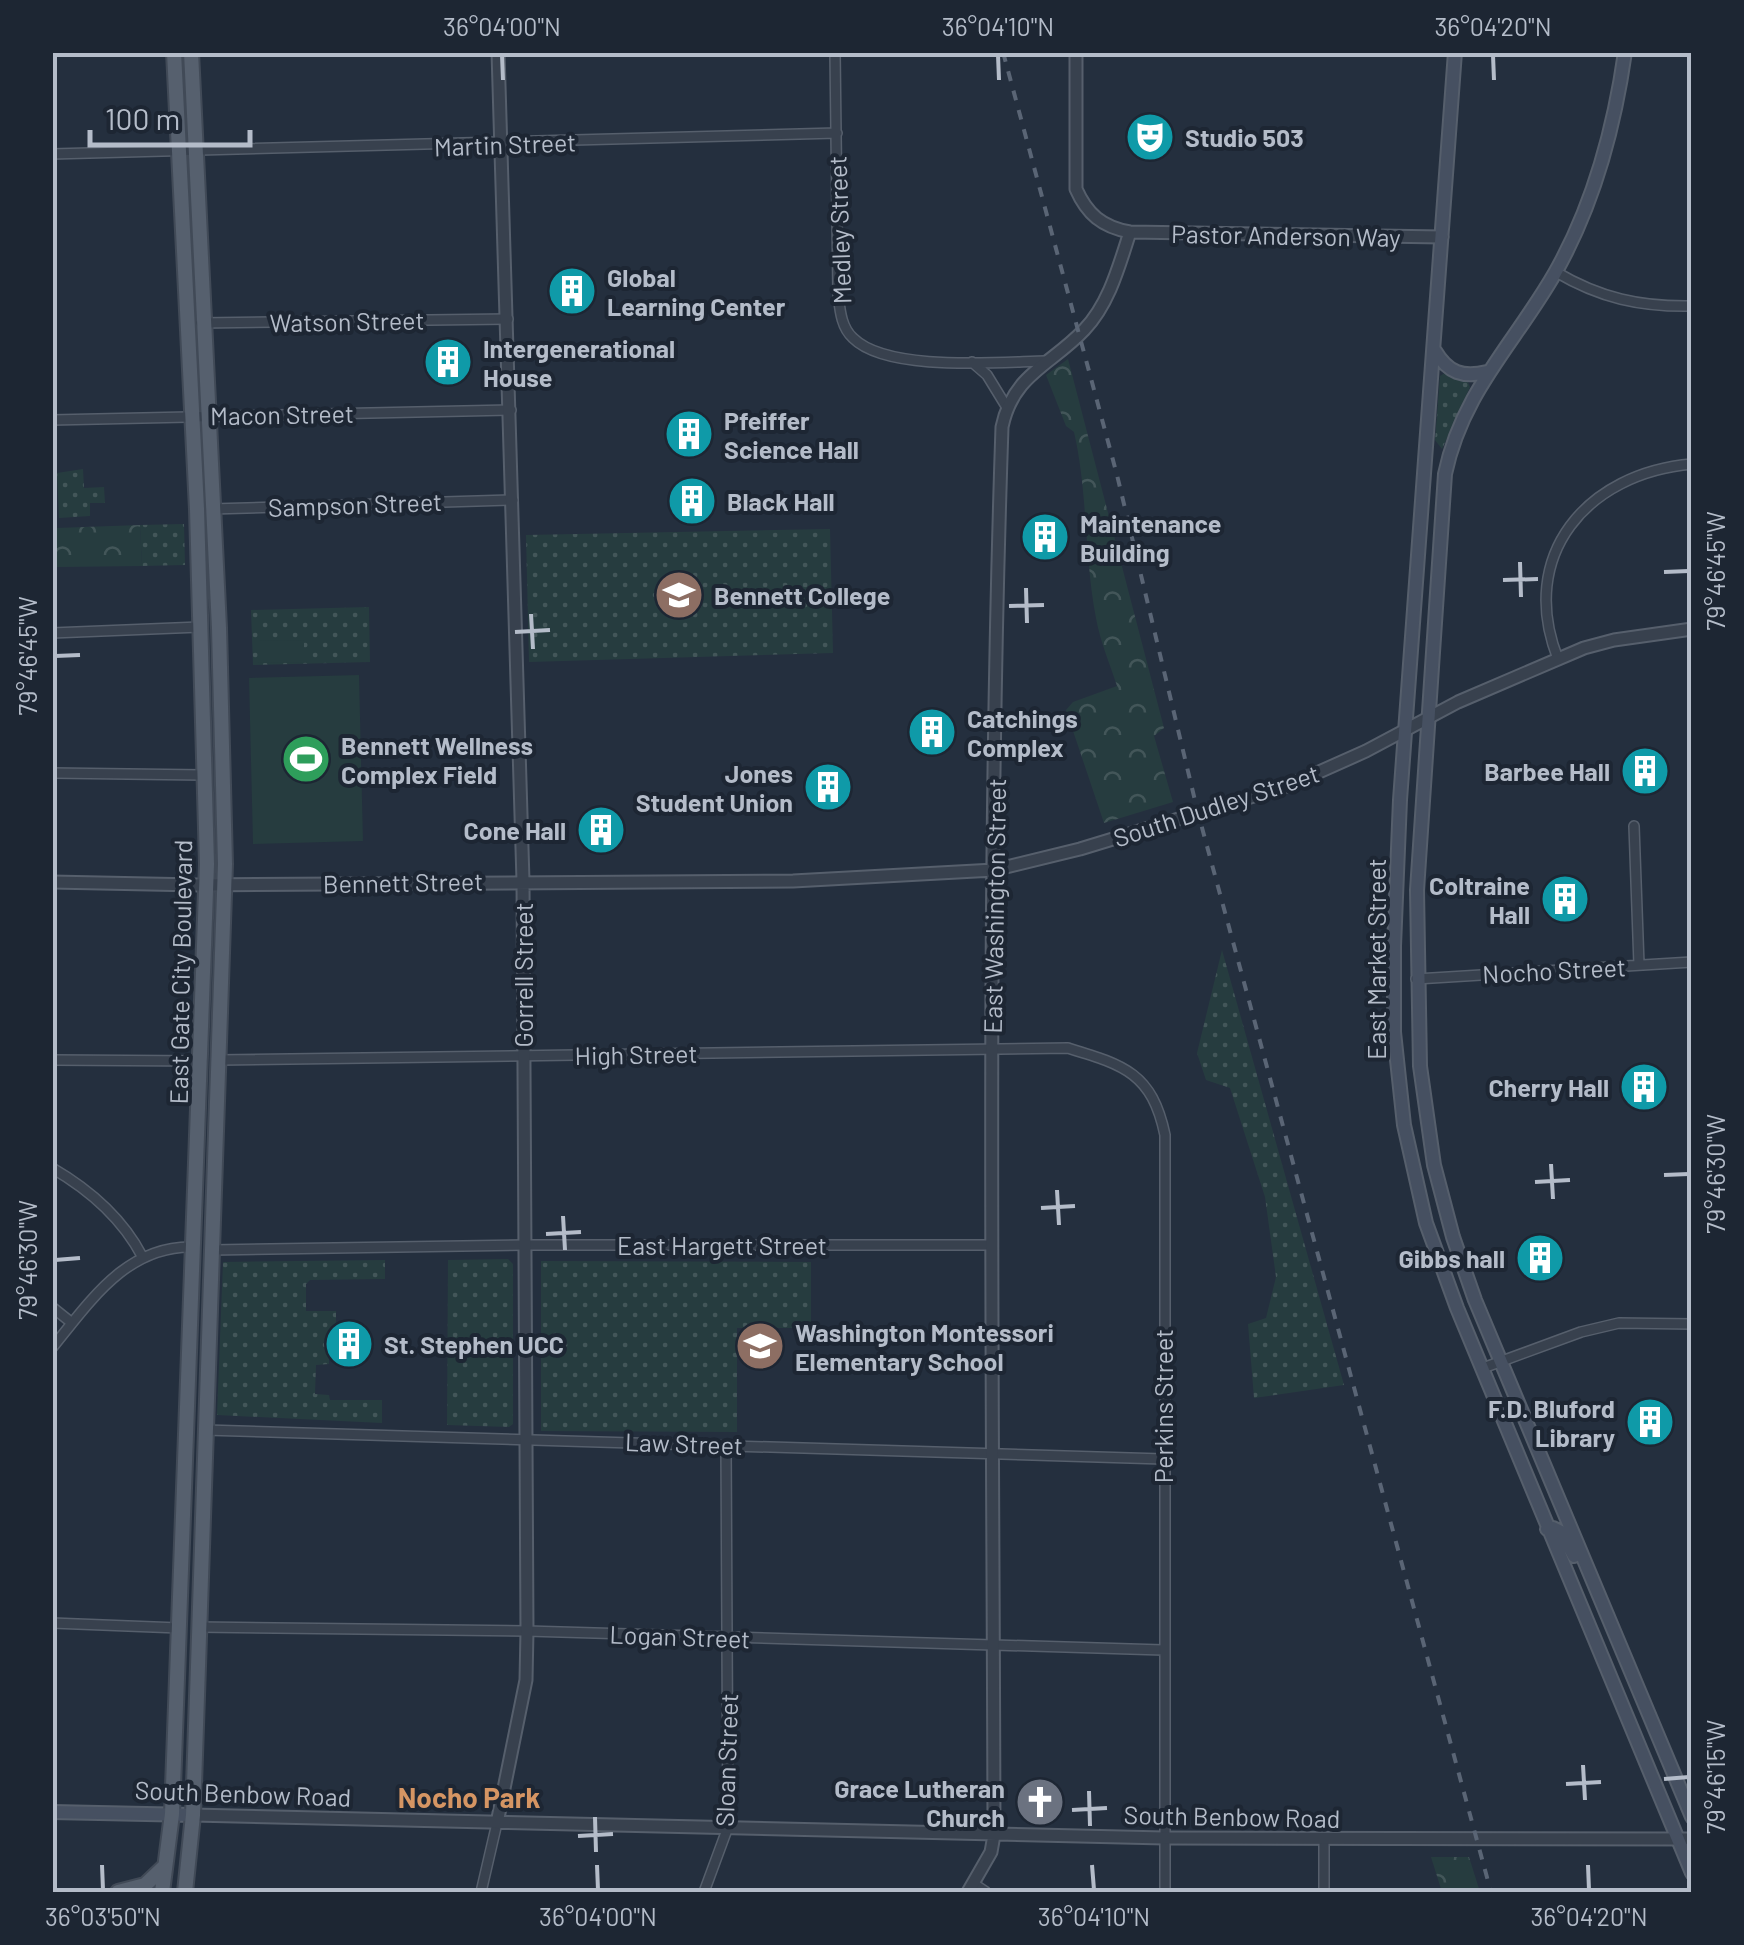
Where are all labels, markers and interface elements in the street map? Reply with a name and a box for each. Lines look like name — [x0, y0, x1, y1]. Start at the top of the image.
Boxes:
text: 36°04'00"N — [443, 11, 561, 41]
text: 36°04'10"N — [942, 11, 1054, 41]
text: 36°04'20"N — [1434, 11, 1552, 41]
scale bar — [90, 85, 250, 147]
text: 100 m — [105, 100, 180, 136]
theatre icon: Studio 503 — [1124, 111, 1176, 163]
place label: Studio 503 — [1185, 122, 1304, 152]
street label: Martin Street — [433, 127, 577, 161]
street label: Medley Street — [821, 155, 857, 305]
street label: Pastor Anderson Way — [1171, 218, 1401, 252]
place label: Global Learning Center — [607, 262, 786, 321]
building icon: Global Learning Center — [546, 265, 598, 317]
street label: Watson Street — [269, 305, 425, 337]
place label: Intergenerational House — [483, 333, 675, 392]
building icon: Intergenerational House — [422, 336, 474, 388]
street label: Macon Street — [210, 398, 354, 430]
place label: Pfeiffer Science Hall — [724, 405, 859, 464]
building icon: Pfeiffer Science Hall — [663, 408, 715, 460]
building icon: Black Hall — [666, 475, 718, 527]
street label: Sampson Street — [267, 486, 443, 522]
place label: Black Hall — [727, 486, 835, 516]
place label: Maintenance Building — [1080, 508, 1222, 567]
building icon: Maintenance Building — [1019, 511, 1071, 563]
text: 79°46'45"W — [1700, 511, 1730, 631]
school or university icon: Bennett College — [653, 569, 705, 621]
place label: Bennett College — [714, 580, 890, 610]
text: 79°46'45"W — [12, 596, 42, 716]
place label: Catchings Complex — [967, 703, 1078, 762]
building icon: Catchings Complex — [906, 706, 958, 758]
place label: Bennett Wellness Complex Field — [341, 730, 533, 789]
sports icon: Bennett Wellness Complex Field — [280, 733, 332, 785]
building icon: Barbee Hall — [1619, 745, 1671, 797]
place label: Barbee Hall — [1484, 756, 1610, 786]
place label: Jones Student Union — [636, 758, 793, 817]
street label: South Dudley Street — [1109, 758, 1323, 852]
building icon: Jones Student Union — [802, 761, 854, 813]
street label: East Washington Street — [977, 778, 1011, 1034]
building icon: Cone Hall — [575, 804, 627, 856]
place label: Cone Hall — [464, 815, 566, 845]
street label: East Gate City Boulevard — [163, 840, 197, 1104]
street label: East Market Street — [1361, 858, 1391, 1060]
street label: Bennett Street — [323, 866, 483, 898]
place label: Coltraine Hall — [1429, 870, 1530, 929]
building icon: Coltraine Hall — [1539, 873, 1591, 925]
street label: Gorrell Street — [508, 902, 538, 1048]
street label: Nocho Street — [1481, 951, 1627, 989]
street label: High Street — [574, 1038, 698, 1070]
building icon: Cherry Hall — [1618, 1061, 1670, 1113]
place label: Cherry Hall — [1488, 1072, 1609, 1102]
text: 79°46'30"W — [1700, 1114, 1730, 1234]
text: 79°46'30"W — [12, 1200, 42, 1320]
street label: East Hargett Street — [617, 1230, 827, 1260]
building icon: Gibbs hall — [1514, 1232, 1566, 1284]
place label: Gibbs hall — [1398, 1243, 1505, 1273]
place label: Washington Montessori Elementary School — [795, 1317, 1054, 1376]
building icon: St. Stephen UCC — [323, 1318, 375, 1370]
school or university icon: Washington Montessori Elementary School — [734, 1320, 786, 1372]
place label: St. Stephen UCC — [384, 1329, 564, 1359]
street label: Perkins Street — [1148, 1329, 1178, 1483]
place label: F.D. Bluford Library — [1488, 1393, 1615, 1452]
building icon: F.D. Bluford Library — [1624, 1396, 1676, 1448]
street label: Law Street — [624, 1426, 744, 1460]
street label: Logan Street — [609, 1619, 751, 1653]
street label: Sloan Street — [709, 1693, 743, 1827]
text: 79°46'15"W — [1700, 1720, 1730, 1834]
place label: Grace Lutheran Church — [834, 1773, 1005, 1832]
street label: South Benbow Road — [134, 1774, 352, 1812]
church icon: Grace Lutheran Church — [1014, 1776, 1066, 1828]
district label: Nocho Park — [398, 1780, 540, 1814]
street label: South Benbow Road — [1123, 1799, 1341, 1833]
text: 36°03'50"N — [45, 1901, 161, 1931]
text: 36°04'00"N — [539, 1901, 657, 1931]
text: 36°04'10"N — [1038, 1901, 1150, 1931]
text: 36°04'20"N — [1530, 1901, 1648, 1931]

